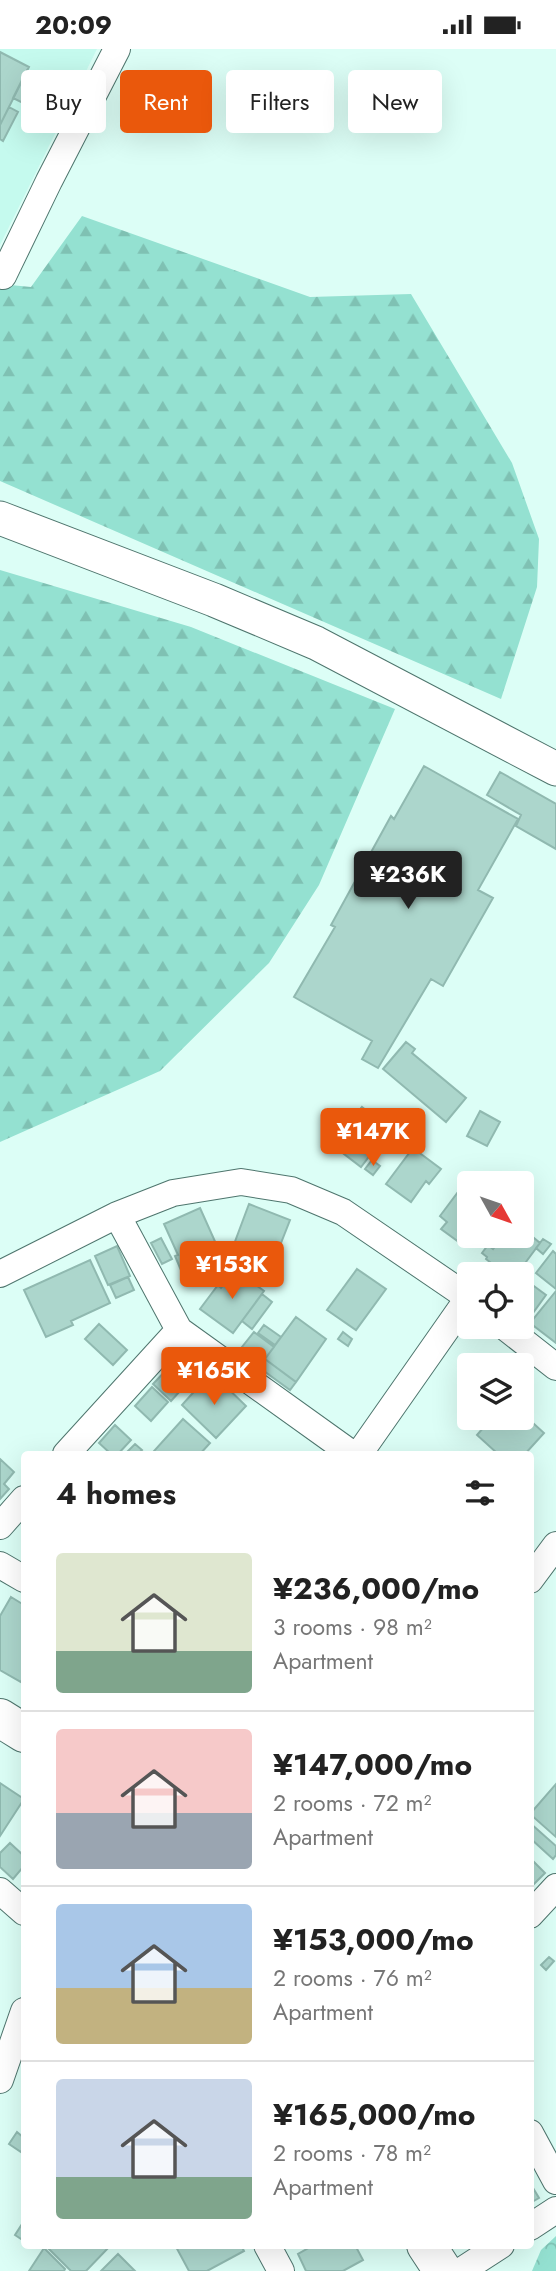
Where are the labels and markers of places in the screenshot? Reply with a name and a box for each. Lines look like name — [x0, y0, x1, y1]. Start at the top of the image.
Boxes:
pin: ¥236K — [359, 851, 457, 911]
pin: ¥147K — [324, 1109, 422, 1168]
pin: ¥153K — [183, 1241, 281, 1301]
pin: ¥165K — [165, 1347, 263, 1407]

